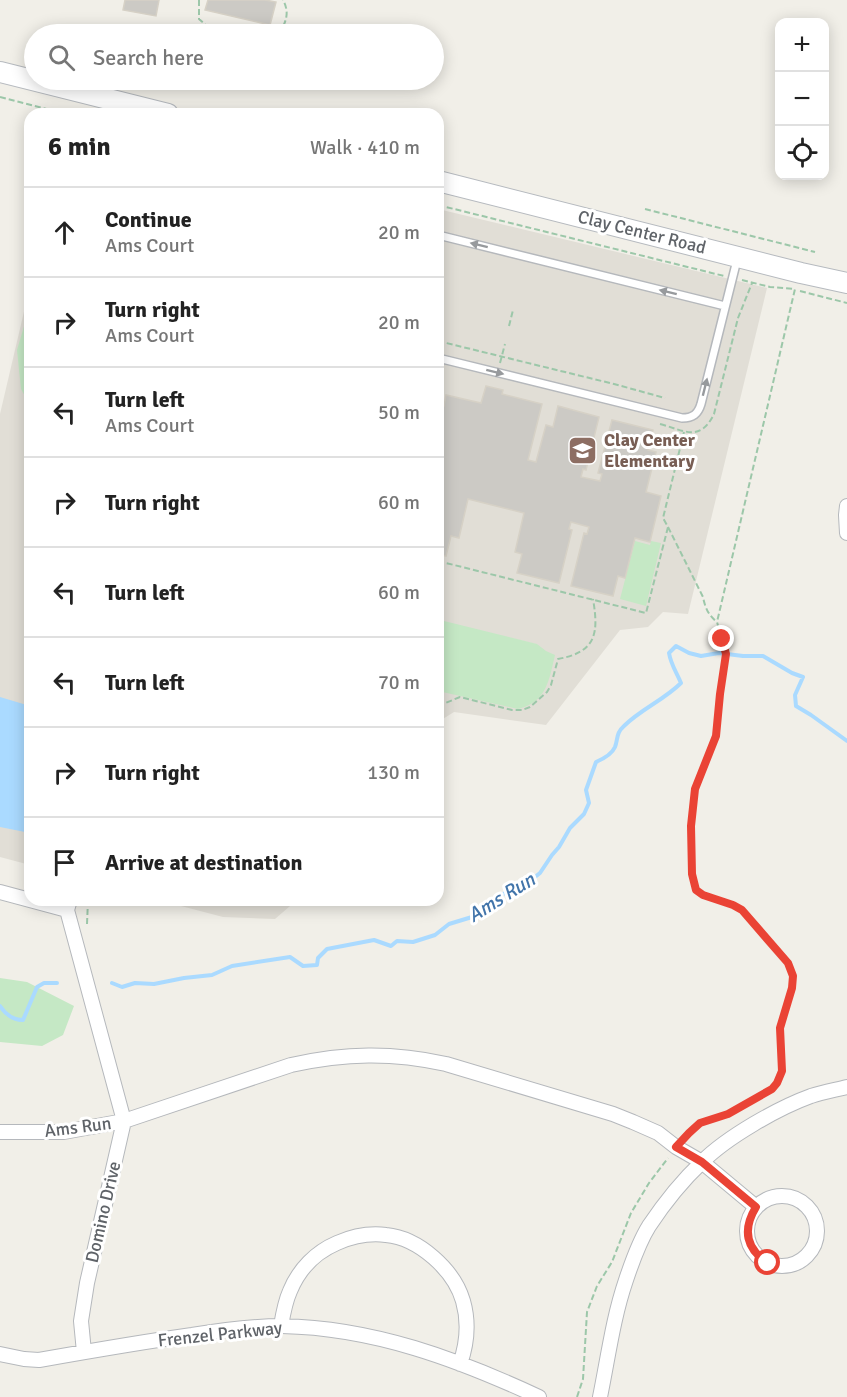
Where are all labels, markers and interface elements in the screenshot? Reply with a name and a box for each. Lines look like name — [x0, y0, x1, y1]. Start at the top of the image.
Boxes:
map controls — [775, 18, 829, 180]
button: + — [775, 18, 829, 72]
search box — [24, 24, 444, 90]
icon: search — [45, 41, 78, 74]
text: Search here — [93, 44, 204, 71]
button: − — [775, 72, 829, 126]
button: locate — [775, 126, 829, 180]
text: 6 min — [48, 131, 111, 163]
text: Walk · 410 m — [310, 135, 420, 160]
street label: Clay Center Road — [576, 205, 708, 259]
text: Continue — [105, 206, 192, 233]
icon: ahead — [48, 216, 81, 249]
text: 20 m — [378, 220, 420, 245]
text: Ams Court — [105, 233, 194, 258]
one-way arrow — [470, 239, 488, 249]
one-way arrow — [659, 286, 678, 296]
text: Turn right — [105, 296, 200, 323]
icon: right — [48, 306, 81, 339]
text: 20 m — [378, 310, 420, 335]
text: Ams Court — [105, 323, 194, 348]
one-way arrow — [486, 368, 505, 377]
one-way arrow — [700, 377, 710, 396]
text: Turn left — [105, 386, 185, 413]
icon: left — [48, 396, 81, 429]
text: 50 m — [378, 400, 420, 425]
text: Ams Court — [105, 413, 194, 438]
place label: Clay Center Elementary — [604, 429, 696, 472]
school or university icon: Clay Center Elementary — [567, 434, 599, 466]
icon: right — [48, 486, 81, 519]
text: Turn right — [105, 489, 200, 516]
text: 60 m — [378, 490, 420, 515]
icon: left — [48, 576, 81, 609]
text: Turn left — [105, 579, 185, 606]
text: 60 m — [378, 580, 420, 605]
route end — [708, 625, 734, 651]
icon: left — [48, 666, 81, 699]
text: Turn left — [105, 669, 185, 696]
text: 70 m — [378, 670, 420, 695]
icon: right — [48, 756, 81, 789]
text: Turn right — [105, 759, 200, 786]
text: 130 m — [367, 760, 420, 785]
icon: arrive — [48, 846, 81, 879]
text: Arrive at destination — [105, 849, 302, 876]
water label: Ams Run — [463, 866, 541, 928]
street label: Ams Run — [43, 1112, 113, 1142]
street label: Domino Drive — [81, 1159, 125, 1265]
route start — [754, 1249, 780, 1275]
street label: Frenzel Parkway — [157, 1316, 284, 1351]

